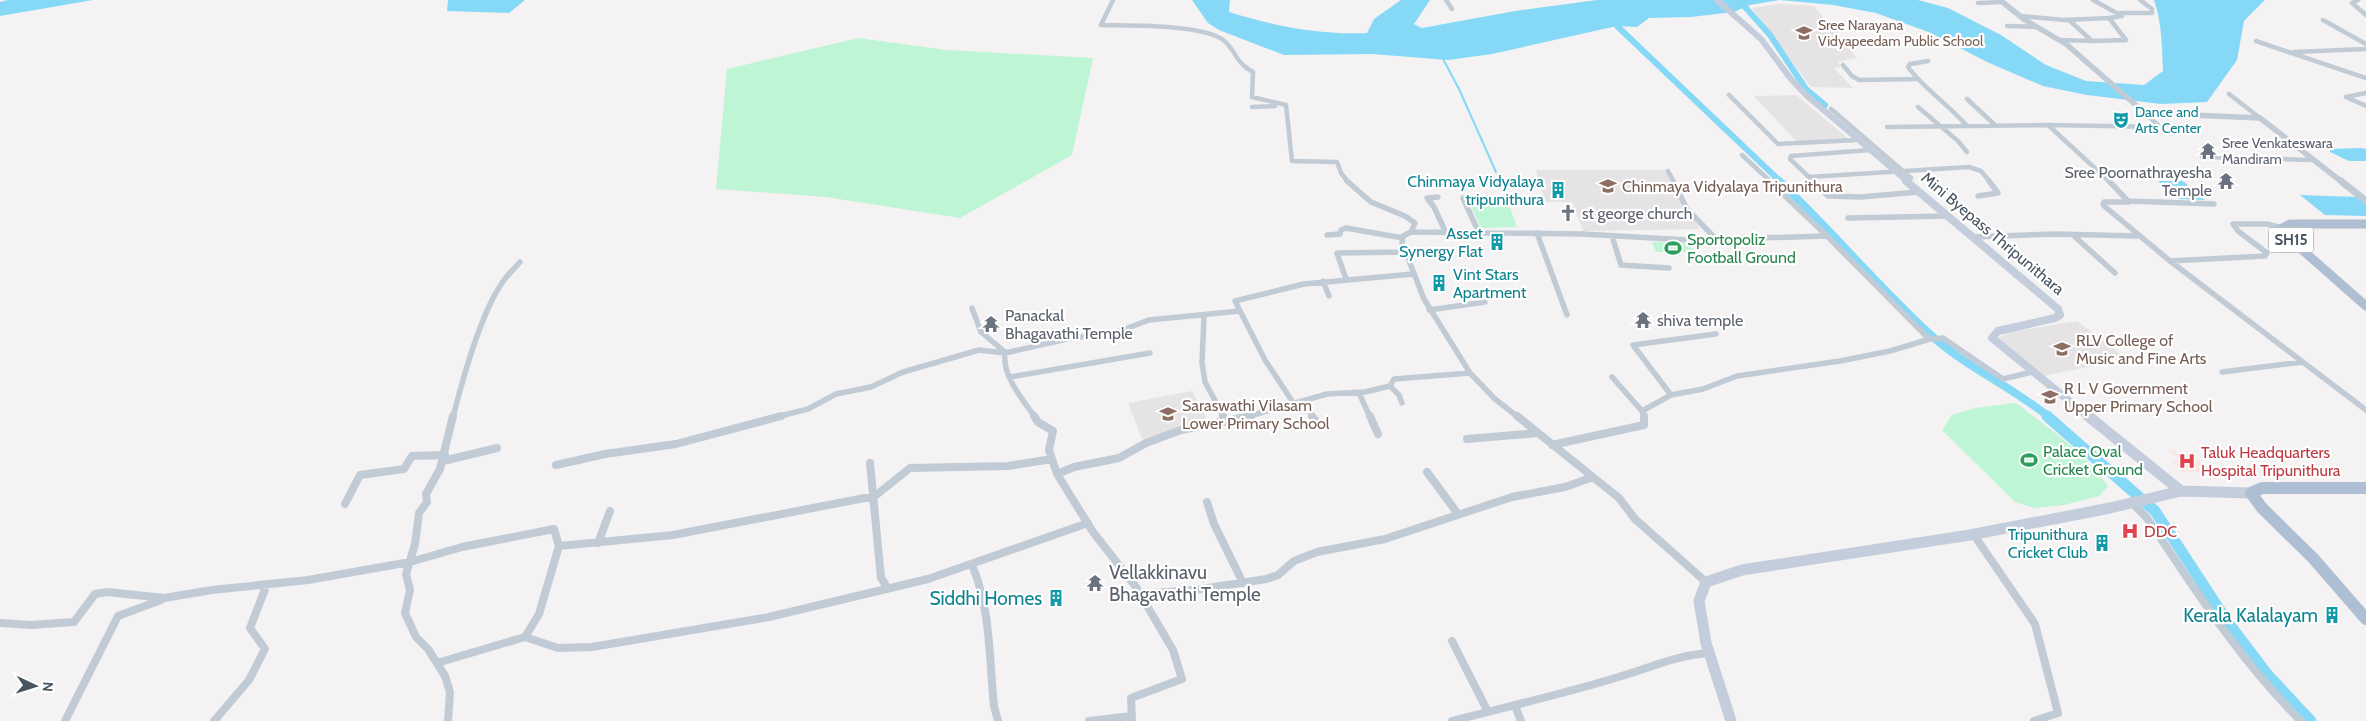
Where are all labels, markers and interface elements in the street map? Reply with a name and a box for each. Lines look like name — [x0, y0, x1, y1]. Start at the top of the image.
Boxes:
place label: Sree Narayana Vidyapeedam Public School — [1818, 16, 1984, 50]
school or university icon: Sree Narayana Vidyapeedam Public School — [1794, 23, 1814, 43]
place label: Dance and Arts Center — [2135, 103, 2202, 137]
theatre icon: Dance and Arts Center — [2111, 110, 2131, 130]
place label: Sree Venkateswara Mandiram — [2222, 134, 2333, 168]
temple icon: Sree Venkateswara Mandiram — [2198, 141, 2218, 161]
place label: Sree Poornathrayesha Temple — [2064, 163, 2212, 200]
street label: Mini Byepass Thripunithara — [1917, 168, 2068, 299]
temple icon: Sree Poornathrayesha Temple — [2216, 171, 2236, 191]
place label: Chinmaya Vidyalaya tripunithura — [1407, 172, 1544, 209]
school or university icon: Chinmaya Vidyalaya Tripunithura — [1598, 176, 1618, 196]
place label: Chinmaya Vidyalaya Tripunithura — [1622, 177, 1843, 196]
building icon: Chinmaya Vidyalaya tripunithura — [1548, 180, 1568, 200]
church icon: st george church — [1558, 203, 1578, 223]
place label: st george church — [1582, 204, 1692, 223]
place label: Asset Synergy Flat — [1399, 224, 1484, 261]
road number: SH15 — [2268, 228, 2314, 252]
place label: Sportopoliz Football Ground — [1687, 230, 1796, 267]
building icon: Asset Synergy Flat — [1487, 232, 1507, 252]
sports icon: Sportopoliz Football Ground — [1663, 238, 1683, 258]
place label: Vint Stars Apartment — [1453, 265, 1527, 302]
building icon: Vint Stars Apartment — [1429, 273, 1449, 293]
place label: Panackal Bhagavathi Temple — [1005, 306, 1133, 343]
temple icon: shiva temple — [1633, 310, 1653, 330]
place label: shiva temple — [1657, 311, 1743, 330]
temple icon: Panackal Bhagavathi Temple — [981, 314, 1001, 334]
place label: RLV College of Music and Fine Arts — [2076, 331, 2207, 368]
school or university icon: RLV College of Music and Fine Arts — [2052, 339, 2072, 359]
place label: R L V Government Upper Primary School — [2064, 379, 2213, 416]
school or university icon: R L V Government Upper Primary School — [2040, 387, 2060, 407]
place label: Saraswathi Vilasam Lower Primary School — [1182, 396, 1330, 433]
school or university icon: Saraswathi Vilasam Lower Primary School — [1158, 404, 1178, 424]
place label: Palace Oval Cricket Ground — [2043, 442, 2143, 479]
place label: Taluk Headquarters Hospital Tripunithura — [2201, 443, 2341, 480]
sports icon: Palace Oval Cricket Ground — [2019, 450, 2039, 470]
hospital icon: Taluk Headquarters Hospital Tripunithura — [2177, 451, 2197, 471]
hospital icon: DDC — [2120, 521, 2140, 541]
place label: DDC — [2144, 522, 2177, 541]
place label: Tripunithura Cricket Club — [2008, 525, 2088, 562]
building icon: Tripunithura Cricket Club — [2092, 533, 2112, 553]
place label: Vellakkinavu Bhagavathi Temple — [1109, 561, 1261, 606]
temple icon: Vellakkinavu Bhagavathi Temple — [1085, 573, 1105, 593]
place label: Siddhi Homes — [929, 587, 1042, 610]
building icon: Siddhi Homes — [1046, 588, 1066, 608]
place label: Kerala Kalalayam — [2183, 604, 2318, 627]
building icon: Kerala Kalalayam — [2322, 605, 2342, 625]
north arrow — [10, 661, 60, 711]
text: N — [39, 681, 57, 692]

